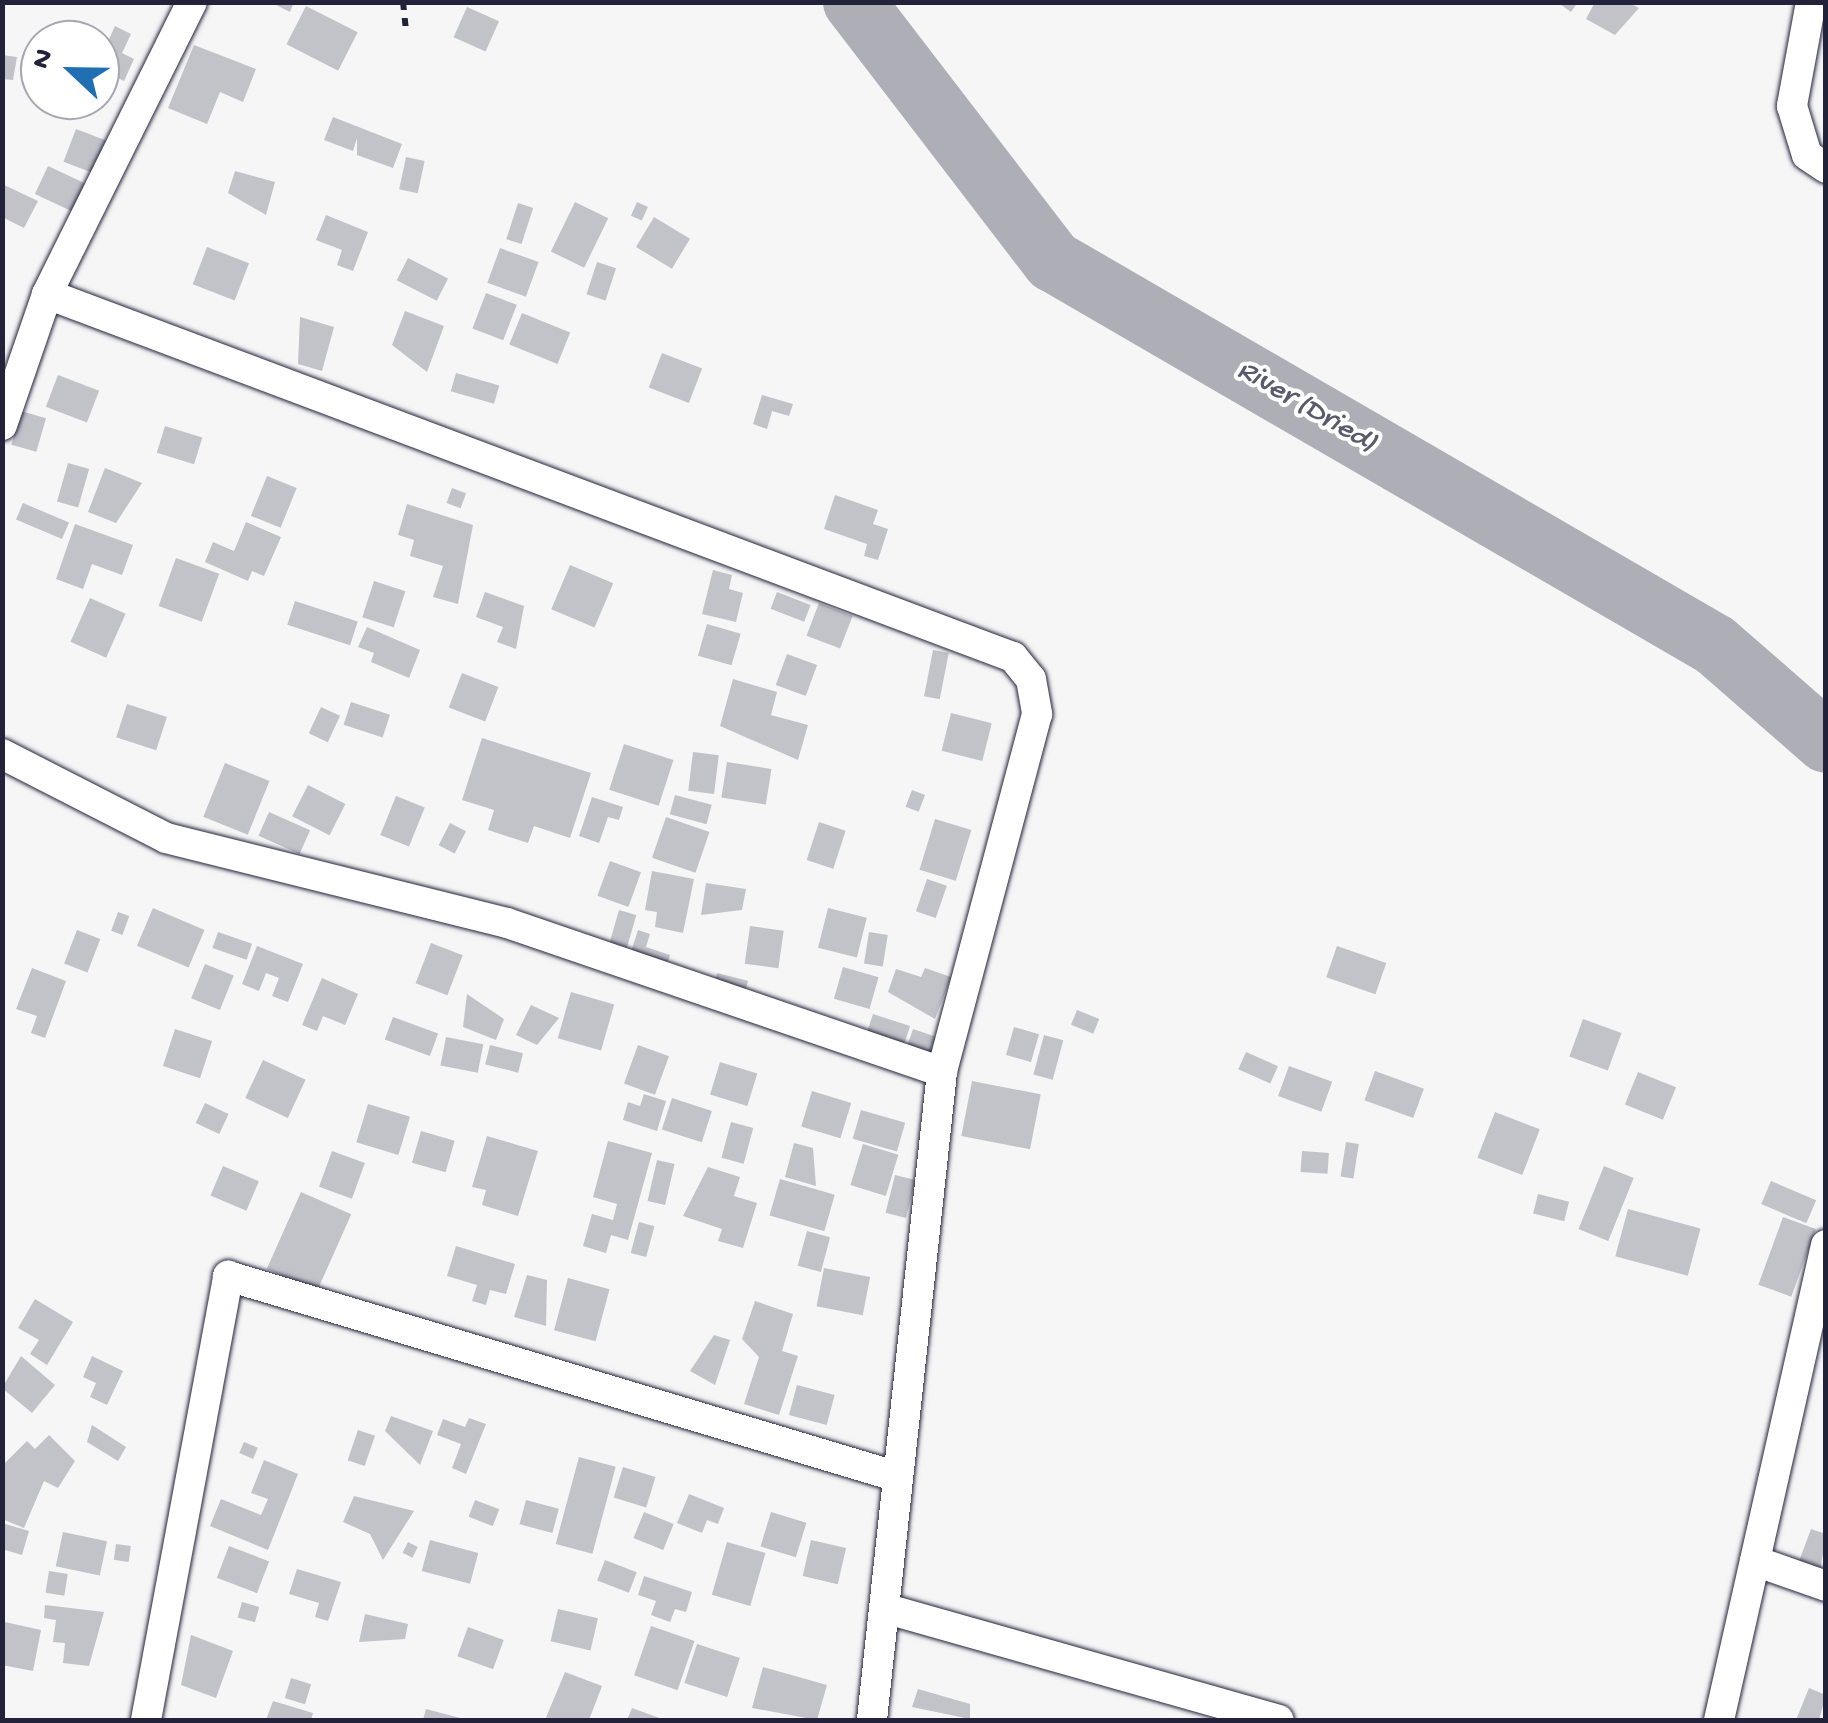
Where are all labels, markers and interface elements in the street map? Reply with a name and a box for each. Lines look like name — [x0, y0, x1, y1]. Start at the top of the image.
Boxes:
north arrow — [20, 20, 120, 120]
text: N — [25, 45, 62, 74]
water label: River (Dried) — [1230, 354, 1382, 462]

